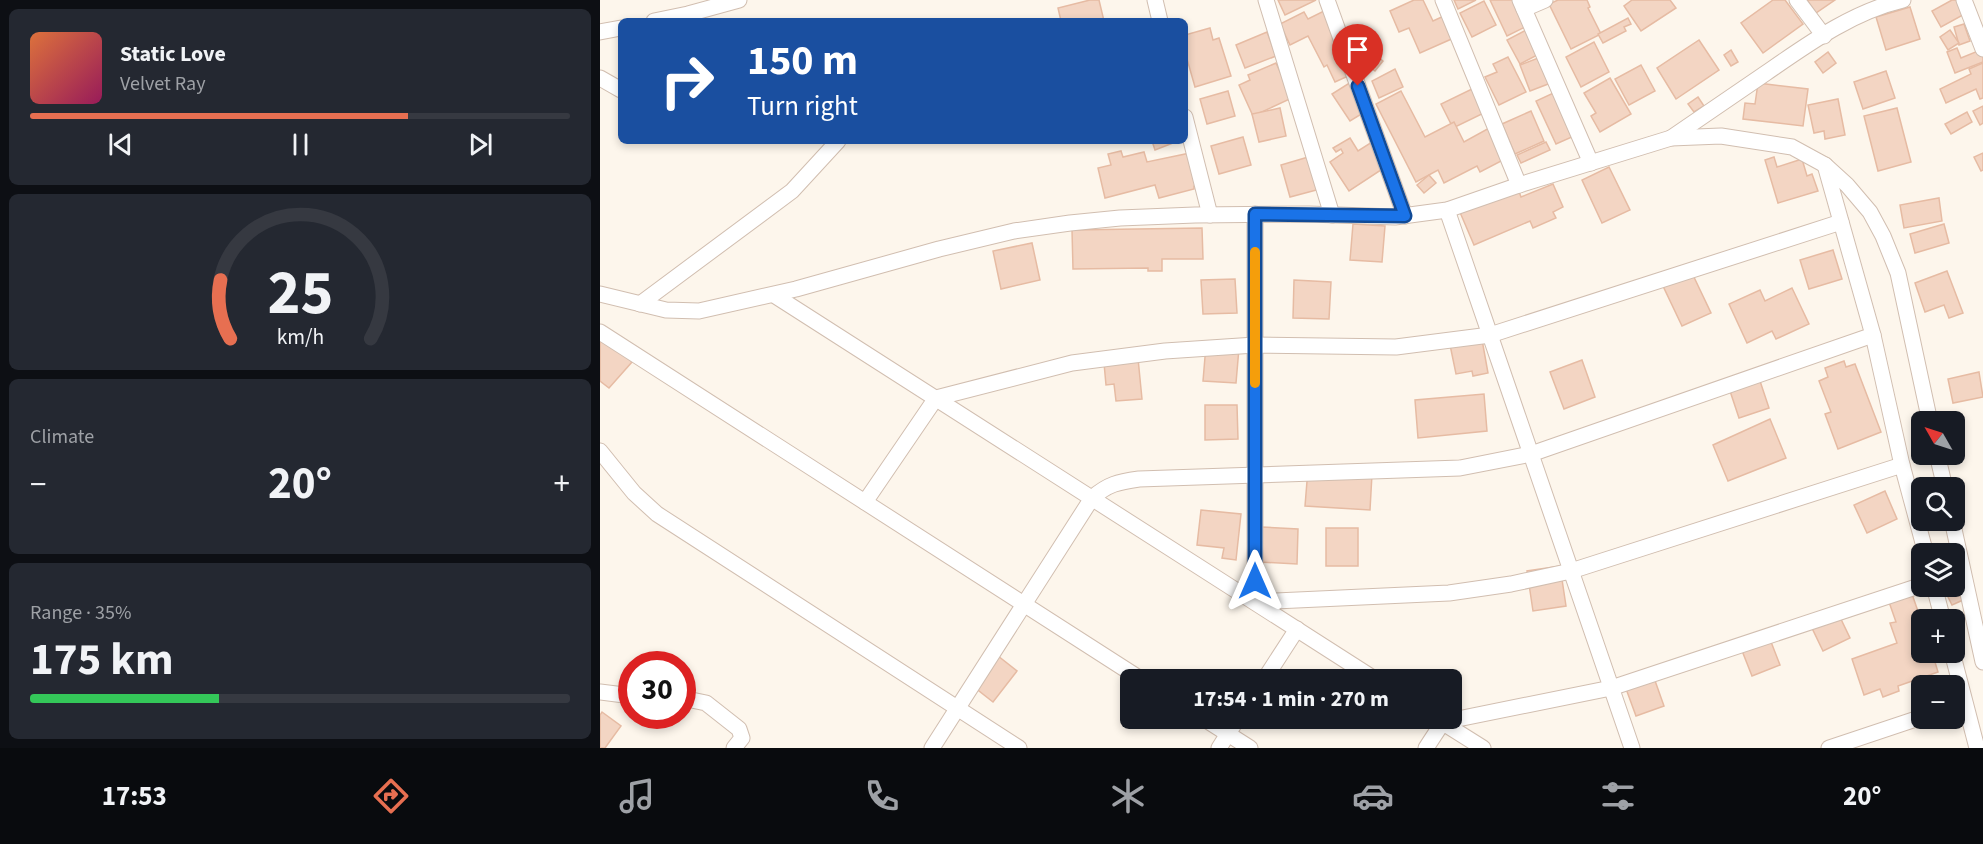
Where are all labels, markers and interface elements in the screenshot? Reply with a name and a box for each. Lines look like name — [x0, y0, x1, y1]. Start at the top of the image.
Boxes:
pin — [1332, 24, 1383, 86]
text: 150 m — [747, 31, 858, 91]
icon: arrive — [1341, 33, 1374, 66]
text: Static Love — [120, 38, 226, 70]
icon: right — [648, 42, 726, 120]
text: Velvet Ray — [120, 70, 206, 98]
text: Turn right — [747, 87, 858, 126]
icon: previous — [104, 128, 137, 161]
icon: pause — [284, 128, 317, 161]
icon: next — [464, 128, 497, 161]
text: 25 — [267, 249, 333, 338]
text: km/h — [276, 322, 324, 353]
north arrow — [1911, 411, 1965, 465]
map controls — [1911, 411, 1965, 729]
text: Climate — [30, 423, 94, 451]
text: 20° — [268, 452, 332, 516]
text: − — [30, 461, 46, 508]
text: + — [554, 461, 570, 508]
button: search — [1911, 477, 1965, 531]
button: layers — [1911, 543, 1965, 597]
position arrow — [1223, 549, 1287, 613]
text: Range · 35% — [30, 599, 131, 627]
button: + — [1911, 609, 1965, 663]
text: 175 km — [30, 628, 174, 692]
speed limit sign: 30 — [618, 651, 696, 729]
button: − — [1911, 675, 1965, 729]
text: 17:54 · 1 min · 270 m — [1193, 683, 1389, 715]
icon: directions — [370, 775, 412, 817]
icon: music — [616, 775, 658, 817]
icon: phone — [861, 775, 903, 817]
icon: climate — [1107, 775, 1149, 817]
icon: car — [1352, 775, 1394, 817]
icon: filters — [1597, 775, 1639, 817]
text: 17:53 — [102, 777, 167, 816]
text: 20° — [1843, 777, 1881, 816]

